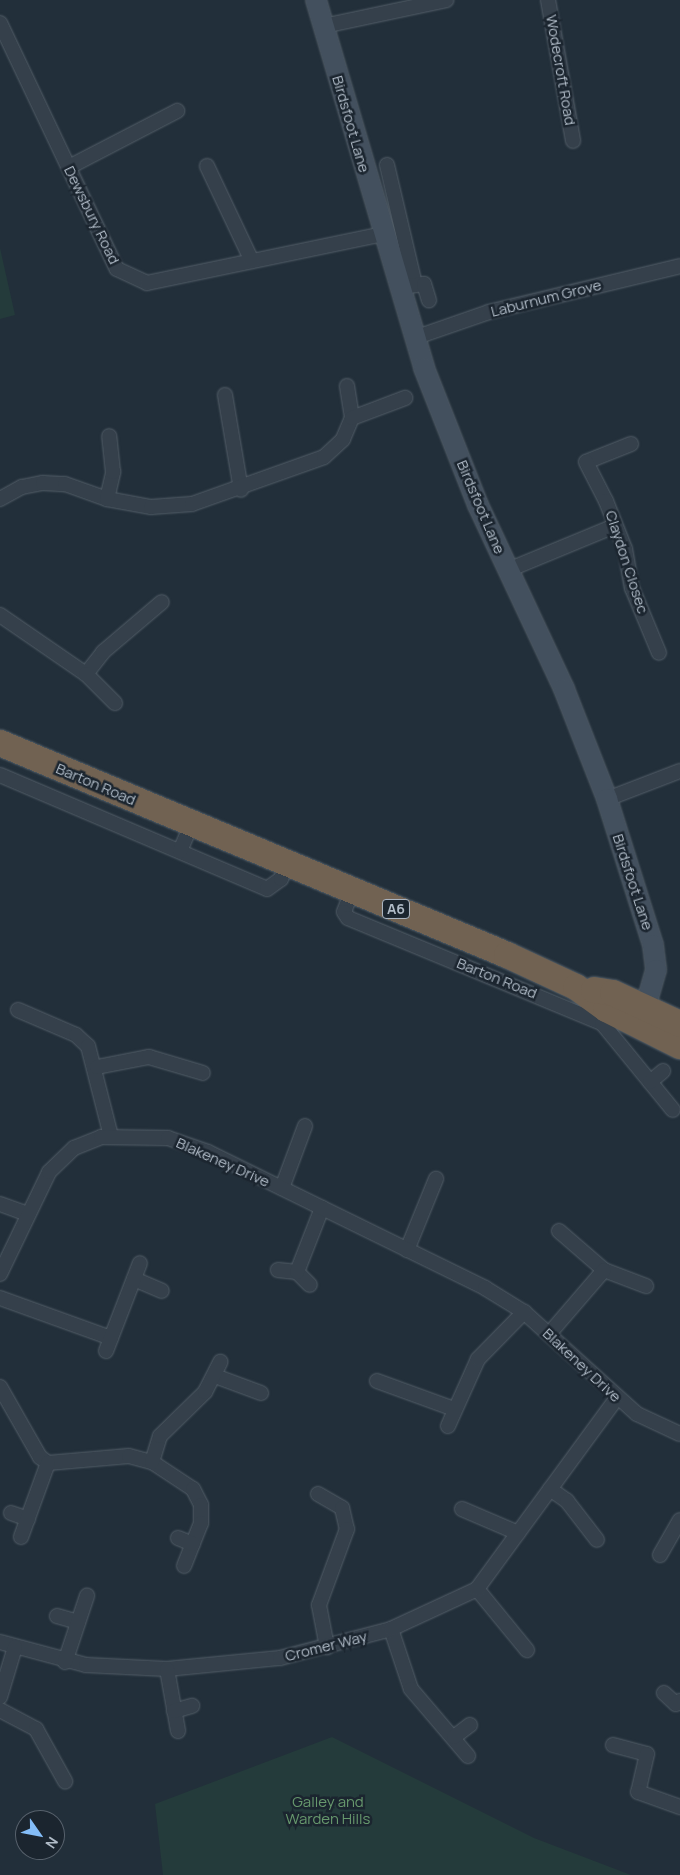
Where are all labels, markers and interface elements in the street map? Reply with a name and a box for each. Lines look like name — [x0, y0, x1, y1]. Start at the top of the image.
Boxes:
street label: Wodecroft Road — [542, 13, 580, 127]
street label: Birdsfoot Lane — [329, 73, 373, 175]
street label: Dewsbury Road — [60, 163, 124, 267]
street label: Laburnum Grove — [489, 276, 603, 320]
street label: Birdsfoot Lane — [453, 457, 509, 557]
street label: Claydon Closec — [602, 508, 652, 616]
street label: Barton Road — [53, 759, 139, 809]
street label: Birdsfoot Lane — [609, 832, 657, 932]
road number: A6 — [381, 898, 411, 921]
street label: Barton Road — [454, 954, 540, 1002]
street label: Blakeney Drive — [174, 1133, 272, 1191]
street label: Blakeney Drive — [539, 1324, 625, 1406]
street label: Cromer Way — [283, 1627, 369, 1665]
park label: Galley and Warden Hills — [286, 1792, 370, 1827]
north arrow — [15, 1810, 65, 1860]
text: N — [41, 1834, 63, 1852]

